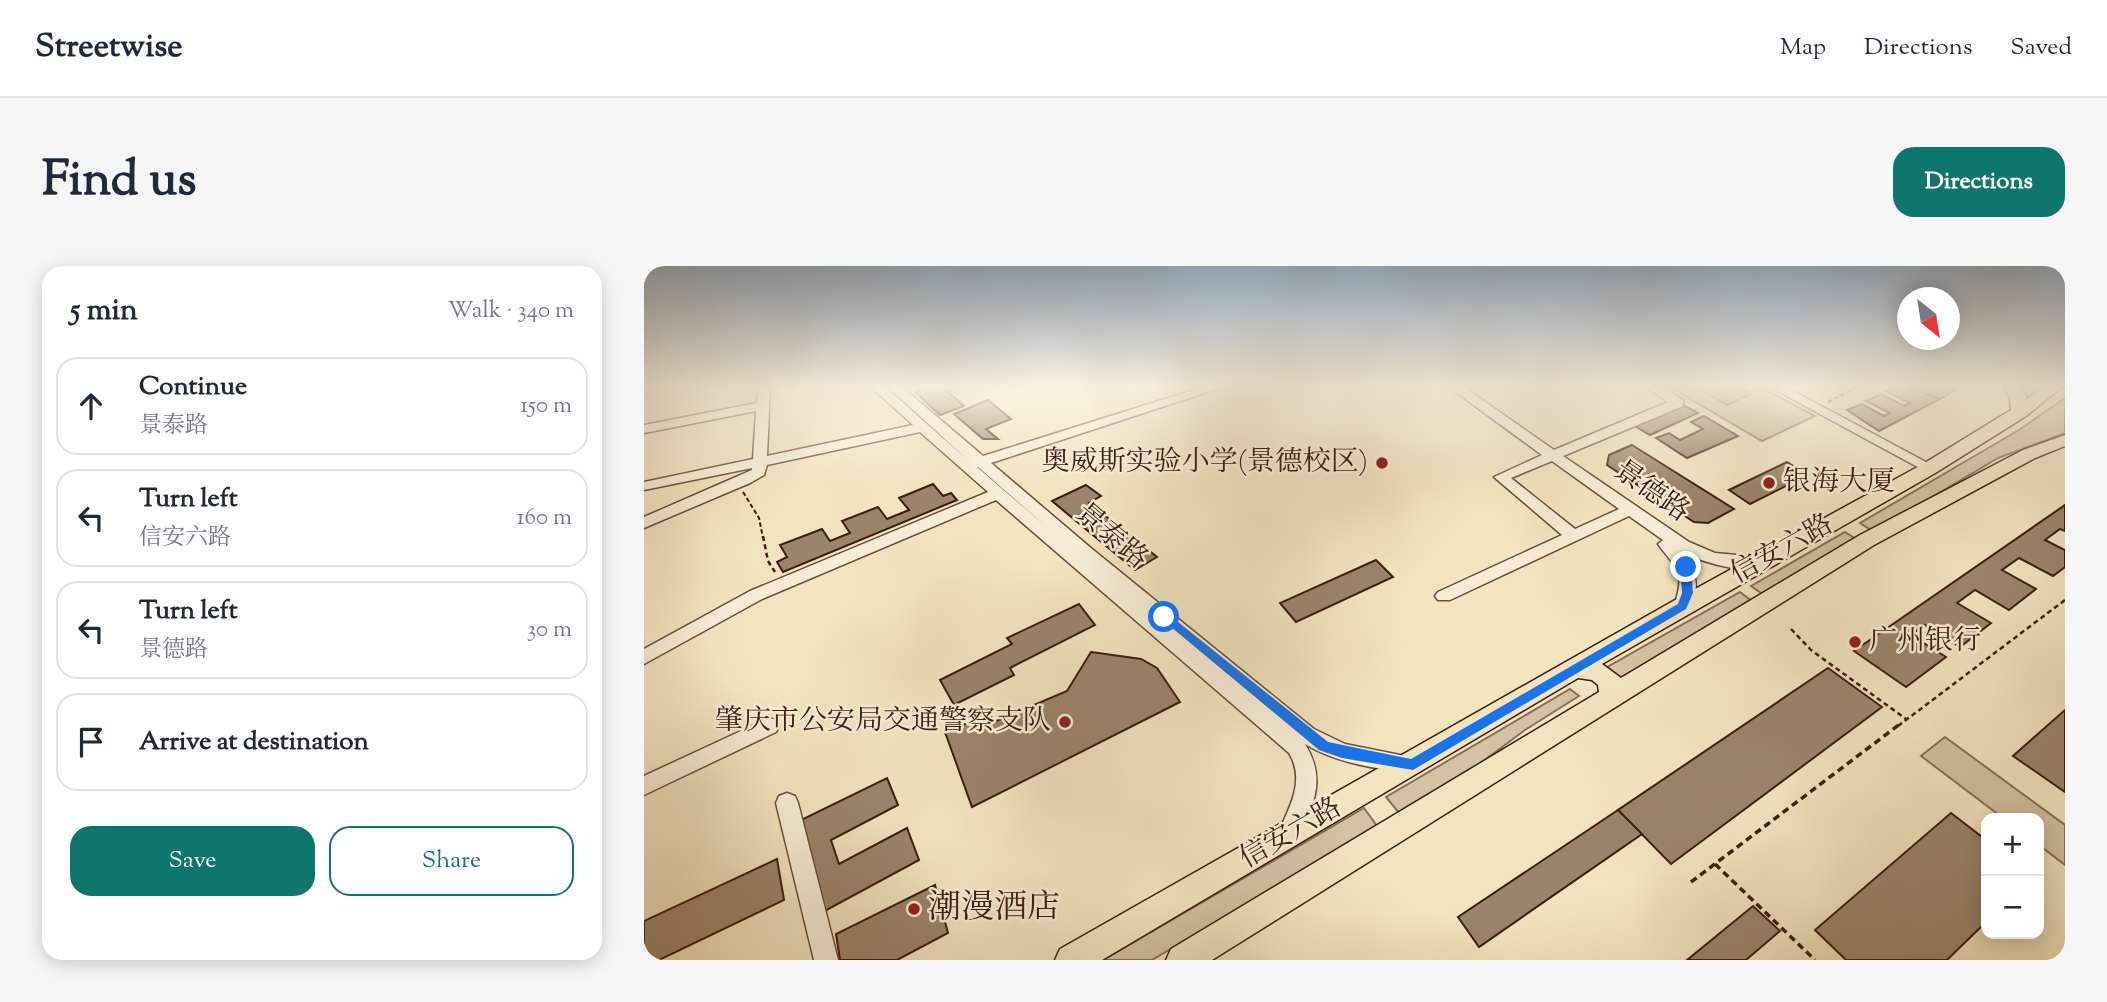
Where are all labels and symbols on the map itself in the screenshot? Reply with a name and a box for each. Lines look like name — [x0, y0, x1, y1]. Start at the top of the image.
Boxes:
north arrow — [1897, 287, 1960, 350]
place label: 奥威斯实验小学(景德校区) — [1042, 443, 1368, 483]
street label: 景德路 — [1605, 452, 1697, 532]
marker: 奥威斯实验小学(景德校区) — [1374, 455, 1390, 471]
place label: 银海大厦 — [1783, 463, 1895, 503]
marker: 银海大厦 — [1761, 475, 1777, 491]
street label: 景泰路 — [1066, 495, 1156, 579]
street label: 信安六路 — [1723, 505, 1841, 595]
route end — [1670, 551, 1701, 582]
route start — [1148, 601, 1179, 632]
place label: 广州银行 — [1869, 622, 1981, 662]
marker: 广州银行 — [1847, 634, 1863, 650]
place label: 肇庆市公安局交通警察支队 — [715, 702, 1051, 742]
marker: 肇庆市公安局交通警察支队 — [1057, 714, 1073, 730]
street label: 信安六路 — [1232, 789, 1350, 879]
place label: 潮漫酒店 — [928, 885, 1060, 933]
marker: 潮漫酒店 — [906, 901, 922, 917]

